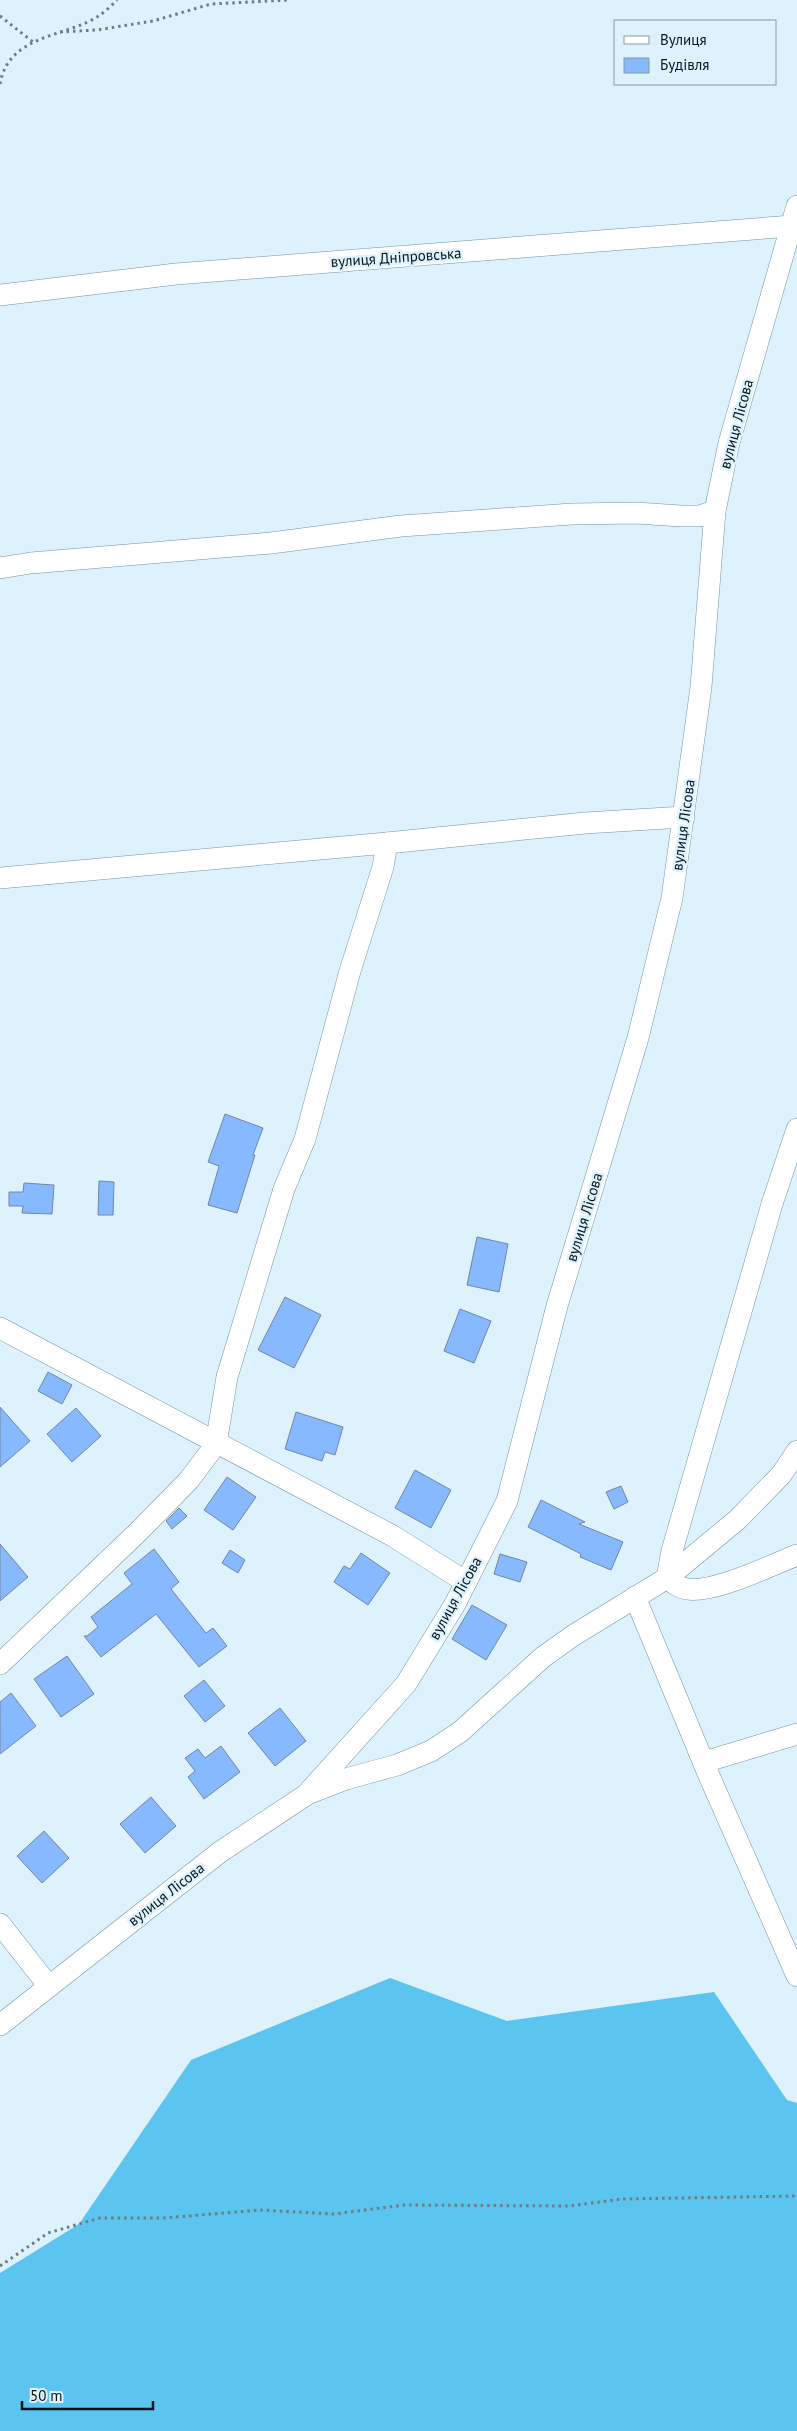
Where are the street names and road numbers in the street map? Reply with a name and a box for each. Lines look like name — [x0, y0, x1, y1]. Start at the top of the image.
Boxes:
street label: вулиця Дніпровська — [330, 243, 462, 271]
street label: вулиця Лісова — [715, 377, 757, 471]
street label: вулиця Лісова — [667, 778, 699, 872]
street label: вулиця Лісова — [561, 1170, 607, 1264]
street label: вулиця Лісова — [424, 1553, 486, 1643]
street label: вулиця Лісова — [124, 1858, 208, 1930]

